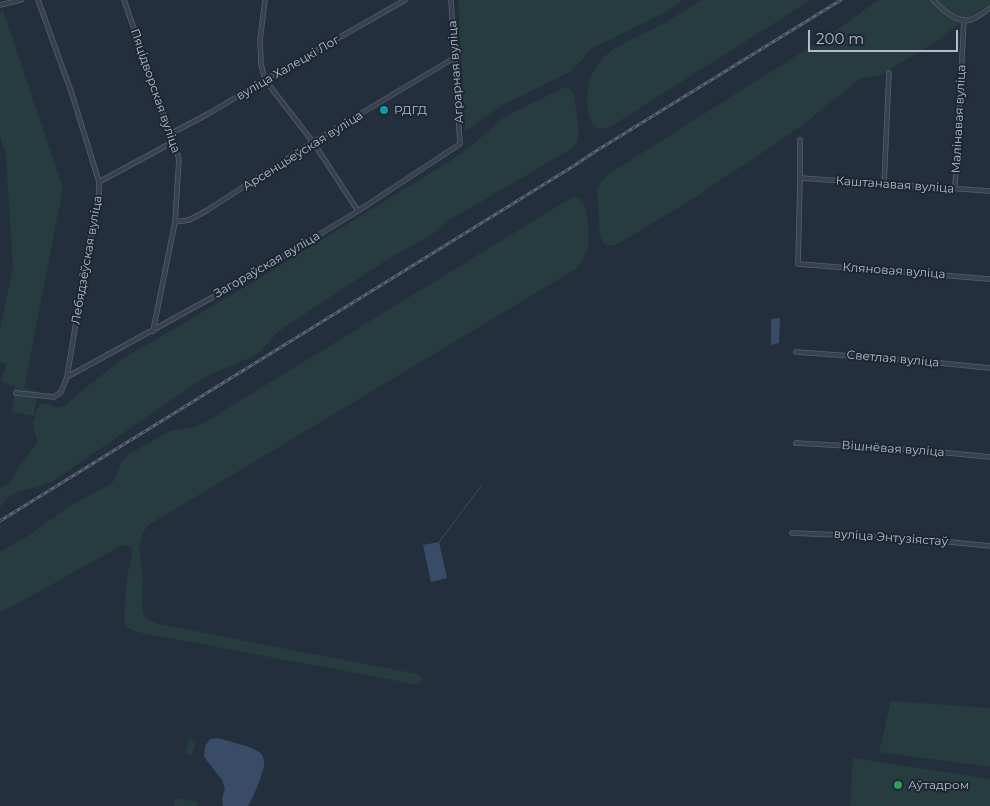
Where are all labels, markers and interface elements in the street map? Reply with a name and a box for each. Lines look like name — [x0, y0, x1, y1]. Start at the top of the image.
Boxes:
street label: Аграрная вуліца — [445, 20, 467, 124]
scale bar — [810, 20, 960, 52]
street label: Пяцідворская вуліца — [127, 27, 183, 155]
text: 200 m — [816, 29, 864, 48]
street label: вуліца Халецкі Лог — [234, 33, 342, 103]
street label: Малінавая вуліца — [949, 64, 969, 174]
place label: РДГД — [394, 103, 427, 117]
marker: РДГД — [378, 104, 390, 116]
street label: Арсенцьеўская вуліца — [240, 108, 366, 194]
street label: Каштанавая вуліца — [835, 174, 955, 196]
street label: Лебядзёўская вуліца — [69, 194, 105, 326]
street label: Загораўская вуліца — [211, 229, 323, 301]
street label: Кляновая вуліца — [842, 260, 946, 282]
street label: Светлая вуліца — [846, 348, 940, 370]
street label: Вішнёвая вуліца — [841, 438, 945, 460]
street label: вуліца Энтузіястаў — [833, 527, 949, 549]
place label: Аўтадром — [908, 778, 969, 792]
marker: Аўтадром — [892, 779, 904, 791]

